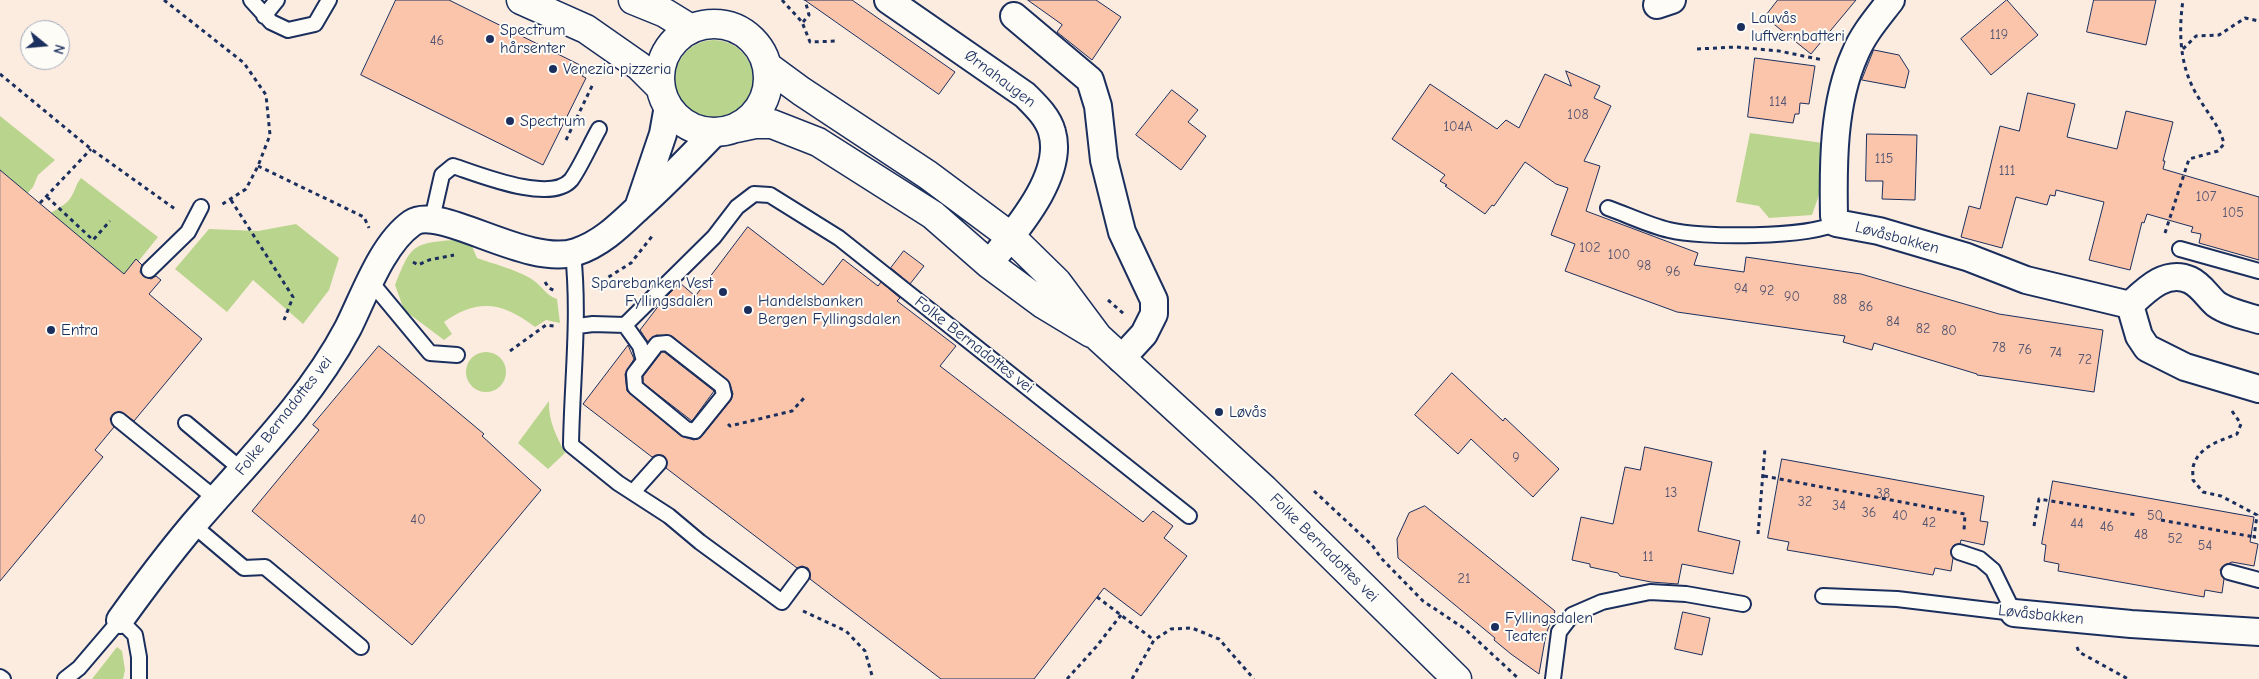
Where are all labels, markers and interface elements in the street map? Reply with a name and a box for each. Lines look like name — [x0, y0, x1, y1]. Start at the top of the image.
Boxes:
place label: Lauvås luftvernbatteri — [1751, 8, 1845, 46]
north arrow — [20, 20, 70, 70]
place label: Spectrum hårsenter — [500, 20, 565, 58]
marker: Lauvås luftvernbatteri — [1735, 21, 1747, 33]
house number: 119 — [1990, 27, 2008, 43]
house number: 46 — [430, 33, 444, 49]
marker: Spectrum hårsenter — [484, 33, 496, 45]
text: N — [49, 42, 68, 56]
street label: Ørnahaugen — [961, 46, 1039, 112]
place label: Venezia pizzeria — [563, 59, 672, 79]
marker: Venezia pizzeria — [547, 63, 559, 75]
house number: 114 — [1769, 94, 1787, 110]
house number: 108 — [1567, 107, 1589, 123]
place label: Spectrum — [520, 111, 585, 131]
marker: Spectrum — [504, 115, 516, 127]
house number: 104A — [1444, 119, 1472, 135]
house number: 115 — [1875, 151, 1893, 167]
house number: 111 — [1999, 163, 2015, 179]
house number: 107 — [2196, 189, 2216, 205]
house number: 105 — [2222, 205, 2244, 221]
street label: Løvåsbakken — [1853, 218, 1941, 258]
house number: 102 — [1579, 240, 1601, 256]
house number: 100 — [1608, 247, 1630, 263]
house number: 98 — [1637, 258, 1651, 274]
house number: 96 — [1665, 264, 1681, 280]
place label: Sparebanken Vest Fyllingsdalen — [591, 273, 713, 311]
house number: 94 — [1734, 281, 1748, 297]
house number: 92 — [1760, 283, 1774, 299]
marker: Sparebanken Vest Fyllingsdalen — [717, 286, 729, 298]
house number: 90 — [1784, 289, 1800, 305]
place label: Handelsbanken Bergen Fyllingsdalen — [758, 291, 901, 329]
house number: 88 — [1833, 292, 1847, 308]
street label: Folke Bernadottes vei — [911, 293, 1037, 397]
house number: 86 — [1859, 299, 1873, 315]
marker: Handelsbanken Bergen Fyllingsdalen — [742, 304, 754, 316]
house number: 84 — [1886, 314, 1900, 330]
place label: Entra — [61, 320, 98, 340]
house number: 82 — [1916, 321, 1930, 337]
house number: 80 — [1941, 323, 1957, 339]
marker: Entra — [45, 324, 57, 336]
house number: 78 — [1992, 340, 2006, 356]
house number: 76 — [2018, 342, 2032, 358]
house number: 74 — [2050, 345, 2062, 361]
house number: 72 — [2078, 352, 2092, 368]
street label: Folke Bernadottes vei — [232, 353, 336, 479]
place label: Løvås — [1229, 402, 1266, 422]
marker: Løvås — [1213, 406, 1225, 418]
house number: 9 — [1512, 450, 1520, 466]
house number: 13 — [1665, 485, 1677, 501]
house number: 38 — [1876, 486, 1890, 502]
street label: Folke Bernadottes vei — [1266, 490, 1382, 606]
house number: 32 — [1798, 494, 1812, 510]
house number: 34 — [1832, 498, 1846, 514]
house number: 36 — [1862, 505, 1876, 521]
house number: 40 — [1892, 508, 1908, 524]
house number: 50 — [2147, 508, 2163, 524]
house number: 40 — [410, 512, 426, 528]
house number: 42 — [1922, 515, 1936, 531]
house number: 44 — [2070, 516, 2084, 532]
house number: 46 — [2100, 519, 2114, 535]
house number: 48 — [2134, 527, 2148, 543]
house number: 52 — [2168, 531, 2182, 547]
house number: 54 — [2198, 538, 2212, 554]
house number: 11 — [1642, 549, 1654, 565]
house number: 21 — [1458, 571, 1470, 587]
street label: Løvåsbakken — [1997, 601, 2085, 629]
place label: Fyllingsdalen Teater — [1505, 608, 1593, 646]
marker: Fyllingsdalen Teater — [1489, 621, 1501, 633]

